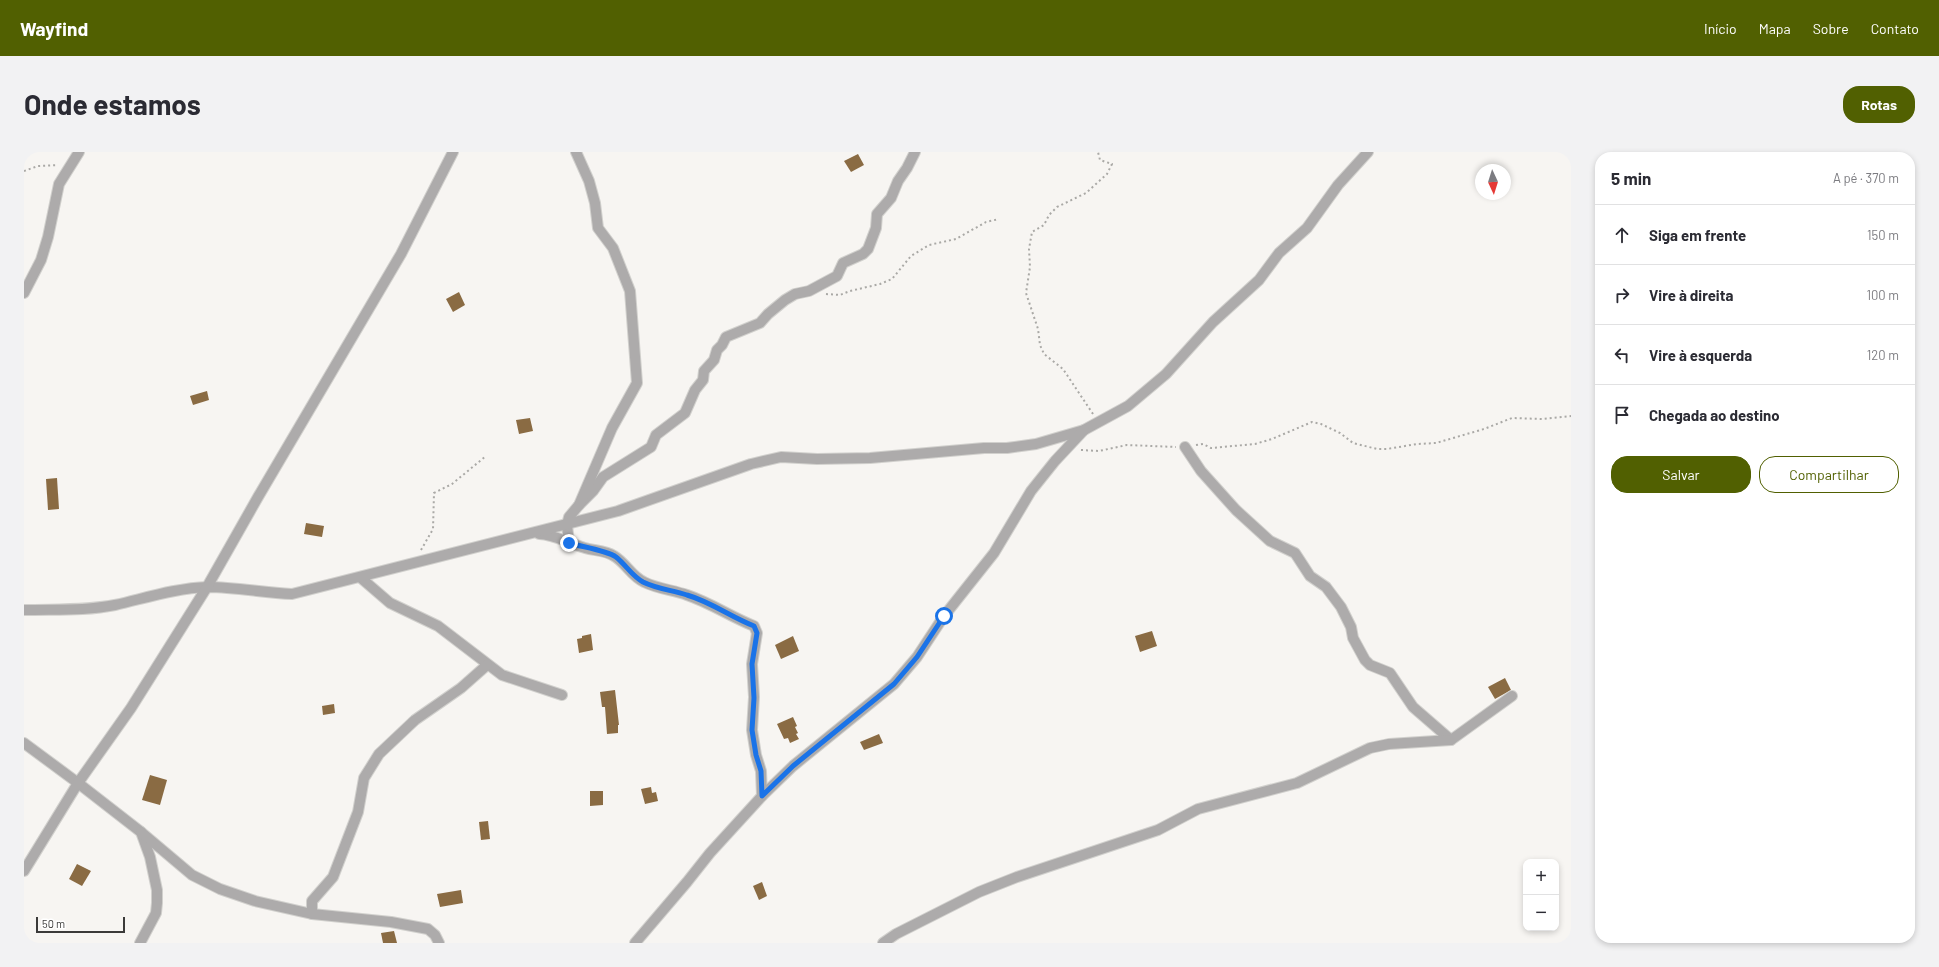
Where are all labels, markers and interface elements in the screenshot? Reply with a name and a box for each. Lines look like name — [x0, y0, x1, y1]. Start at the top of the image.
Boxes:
text: Wayfind — [20, 17, 88, 40]
text: Início — [1704, 20, 1737, 37]
text: Mapa — [1759, 20, 1791, 37]
text: Sobre — [1813, 20, 1849, 37]
text: Contato — [1871, 20, 1919, 37]
button: Rotas — [1843, 86, 1915, 123]
text: Onde estamos — [24, 87, 201, 121]
north arrow — [1475, 164, 1511, 200]
text: 5 min — [1611, 168, 1651, 188]
text: A pé · 370 m — [1833, 170, 1899, 186]
icon: ahead — [1611, 224, 1633, 246]
text: Siga em frente — [1649, 226, 1746, 244]
text: 150 m — [1867, 227, 1899, 243]
icon: right — [1611, 284, 1633, 306]
text: Vire à direita — [1649, 286, 1733, 304]
text: 100 m — [1866, 287, 1899, 303]
icon: left — [1611, 344, 1633, 366]
text: Vire à esquerda — [1649, 346, 1752, 364]
text: 120 m — [1867, 347, 1899, 363]
icon: arrive — [1611, 404, 1633, 426]
text: Chegada ao destino — [1649, 406, 1780, 424]
button: Salvar — [1611, 456, 1751, 493]
button: Compartilhar — [1759, 456, 1899, 493]
route end — [560, 534, 578, 552]
route start — [935, 607, 953, 625]
map controls — [1523, 859, 1559, 931]
button: + — [1523, 859, 1559, 895]
button: − — [1523, 895, 1559, 931]
scale bar — [36, 915, 125, 934]
text: 50 m — [42, 917, 65, 930]

